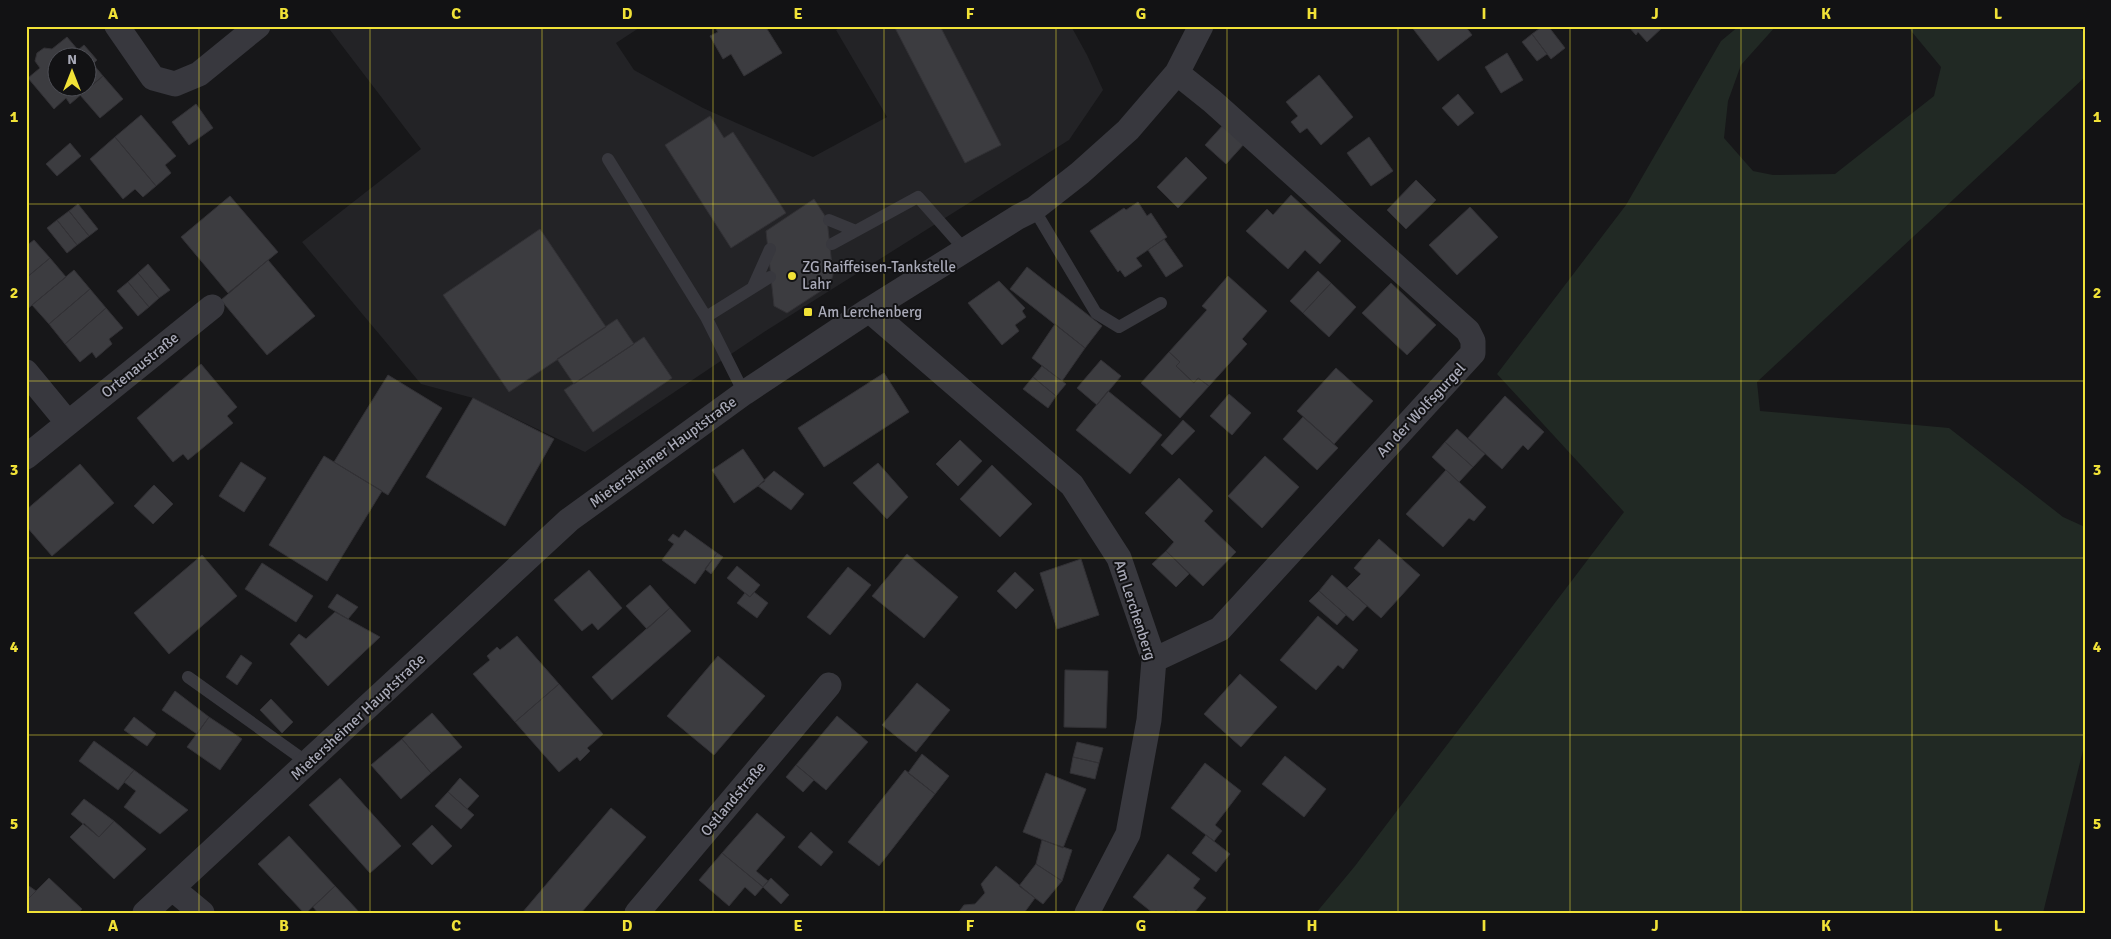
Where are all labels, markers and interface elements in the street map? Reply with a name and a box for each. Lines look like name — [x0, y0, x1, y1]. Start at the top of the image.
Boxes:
text: A — [108, 4, 119, 24]
text: B — [279, 4, 289, 24]
text: C — [451, 4, 461, 24]
text: D — [622, 4, 633, 24]
text: E — [793, 4, 803, 24]
text: F — [966, 4, 975, 24]
text: G — [1136, 4, 1146, 24]
text: H — [1307, 4, 1317, 24]
text: I — [1481, 4, 1487, 24]
text: J — [1651, 4, 1659, 24]
text: K — [1821, 4, 1831, 24]
text: L — [1994, 4, 2003, 24]
north arrow — [48, 48, 98, 98]
text: N — [67, 51, 77, 68]
text: 1 — [10, 107, 19, 127]
text: 1 — [2093, 107, 2102, 127]
place label: ZG Raiffeisen-Tankstelle Lahr — [802, 258, 956, 293]
marker: ZG Raiffeisen-Tankstelle Lahr — [786, 270, 798, 282]
text: 2 — [10, 283, 18, 303]
text: 2 — [2093, 283, 2101, 303]
place label: Am Lerchenberg — [818, 303, 922, 321]
marker: Am Lerchenberg — [802, 306, 814, 318]
street label: Ortenaustraße — [98, 328, 182, 402]
street label: An der Wolfsgurgel — [1373, 359, 1469, 461]
street label: Mietersheimer Hauptstraße — [586, 393, 740, 511]
text: 3 — [10, 460, 18, 480]
text: 3 — [2093, 460, 2101, 480]
street label: Am Lerchenberg — [1110, 558, 1160, 662]
text: 4 — [10, 637, 19, 657]
text: 4 — [2093, 637, 2102, 657]
street label: Mietersheimer Hauptstraße — [287, 650, 429, 784]
street label: Ostlandstraße — [697, 758, 769, 840]
text: 5 — [10, 814, 18, 834]
text: 5 — [2093, 814, 2101, 834]
text: A — [108, 916, 119, 936]
text: B — [279, 916, 289, 936]
text: C — [451, 916, 461, 936]
text: D — [622, 916, 633, 936]
text: E — [793, 916, 803, 936]
text: F — [966, 916, 975, 936]
text: G — [1136, 916, 1146, 936]
text: H — [1307, 916, 1317, 936]
text: I — [1481, 916, 1487, 936]
text: J — [1651, 916, 1659, 936]
text: K — [1821, 916, 1831, 936]
text: L — [1994, 916, 2003, 936]

